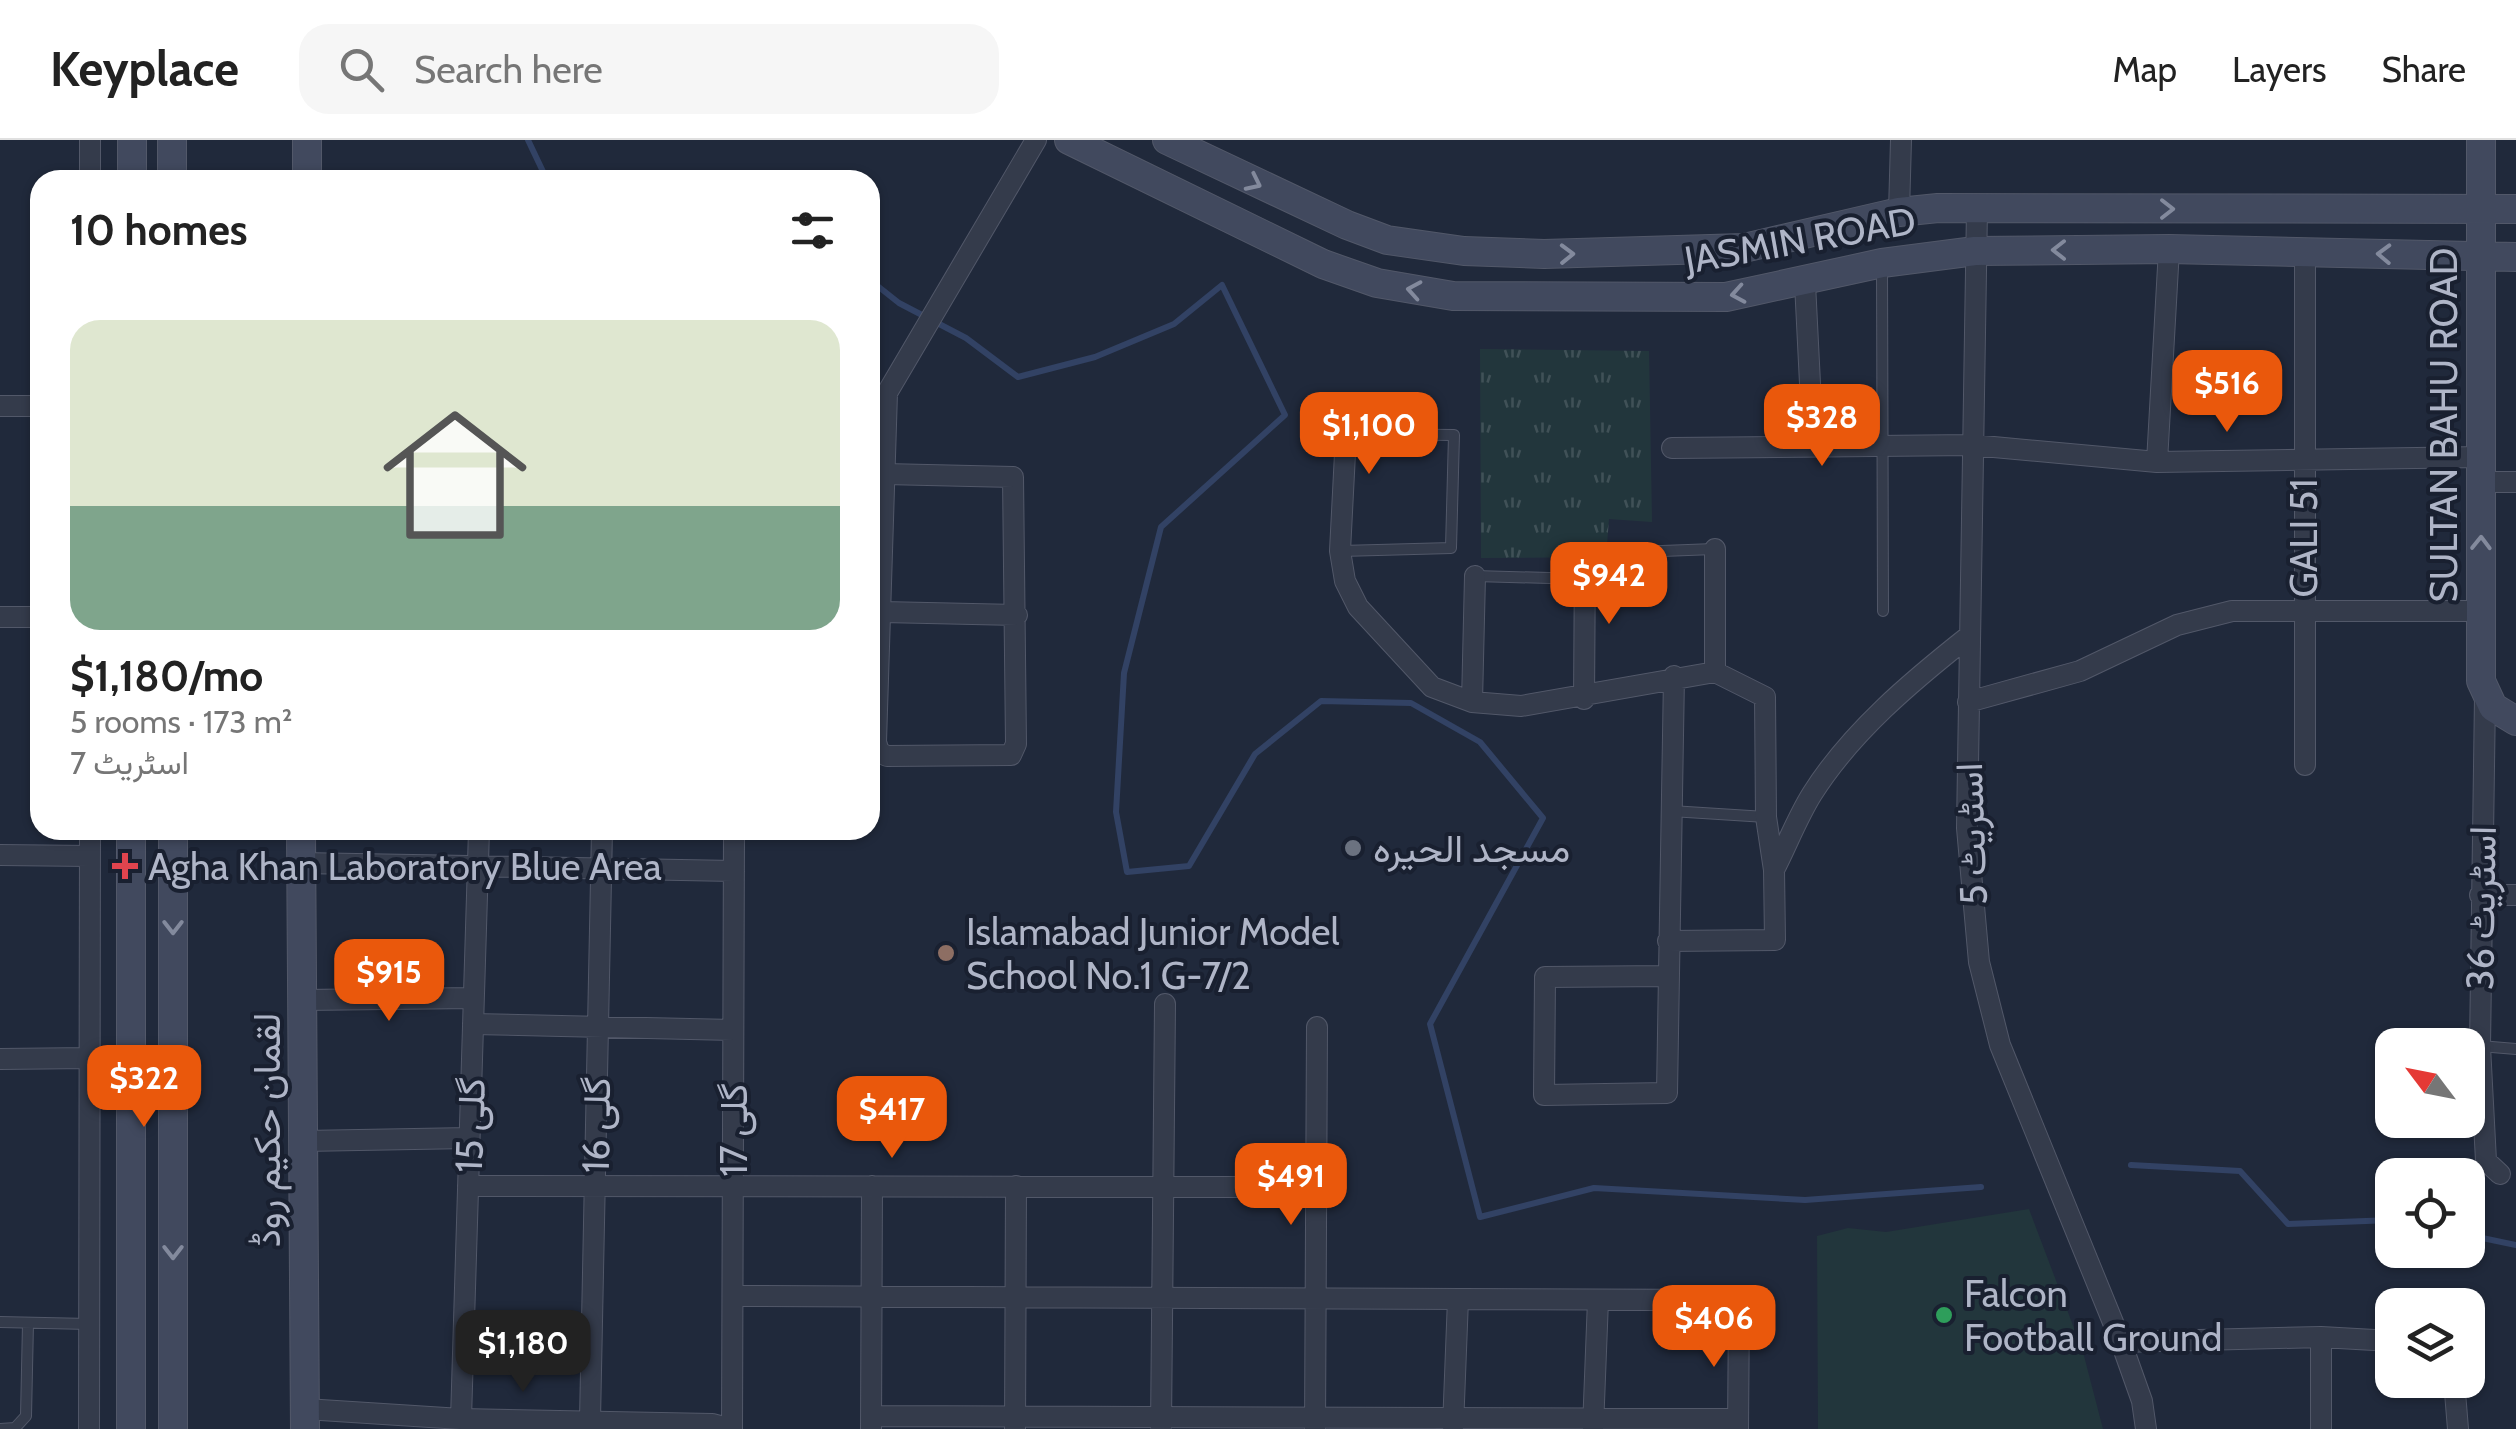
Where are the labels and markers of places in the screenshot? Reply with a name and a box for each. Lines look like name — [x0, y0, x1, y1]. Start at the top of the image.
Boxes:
pin: $516 — [2168, 350, 2286, 435]
pin: $328 — [1763, 384, 1881, 469]
pin: $1,100 — [1288, 392, 1450, 477]
pin: $942 — [1550, 542, 1668, 627]
place label: مسجد الحیرہ — [1373, 825, 1570, 872]
marker: مسجد الحیرہ — [1342, 837, 1364, 859]
place label: Agha Khan Laboratory Blue Area — [148, 843, 662, 890]
marker: Agha Khan Laboratory Blue Area — [112, 853, 138, 879]
place label: Islamabad Junior Model School No.1 G-7/2 — [966, 908, 1340, 999]
pin: $915 — [330, 939, 448, 1024]
marker: Islamabad Junior Model School No.1 G-7/2 — [935, 942, 957, 964]
pin: $322 — [85, 1045, 203, 1130]
pin: $417 — [833, 1076, 951, 1161]
pin: $491 — [1232, 1143, 1350, 1228]
place label: Falcon Football Ground — [1964, 1270, 2222, 1361]
pin: $406 — [1655, 1285, 1773, 1370]
marker: Falcon Football Ground — [1933, 1304, 1955, 1326]
pin: $1,180 — [442, 1310, 604, 1395]

